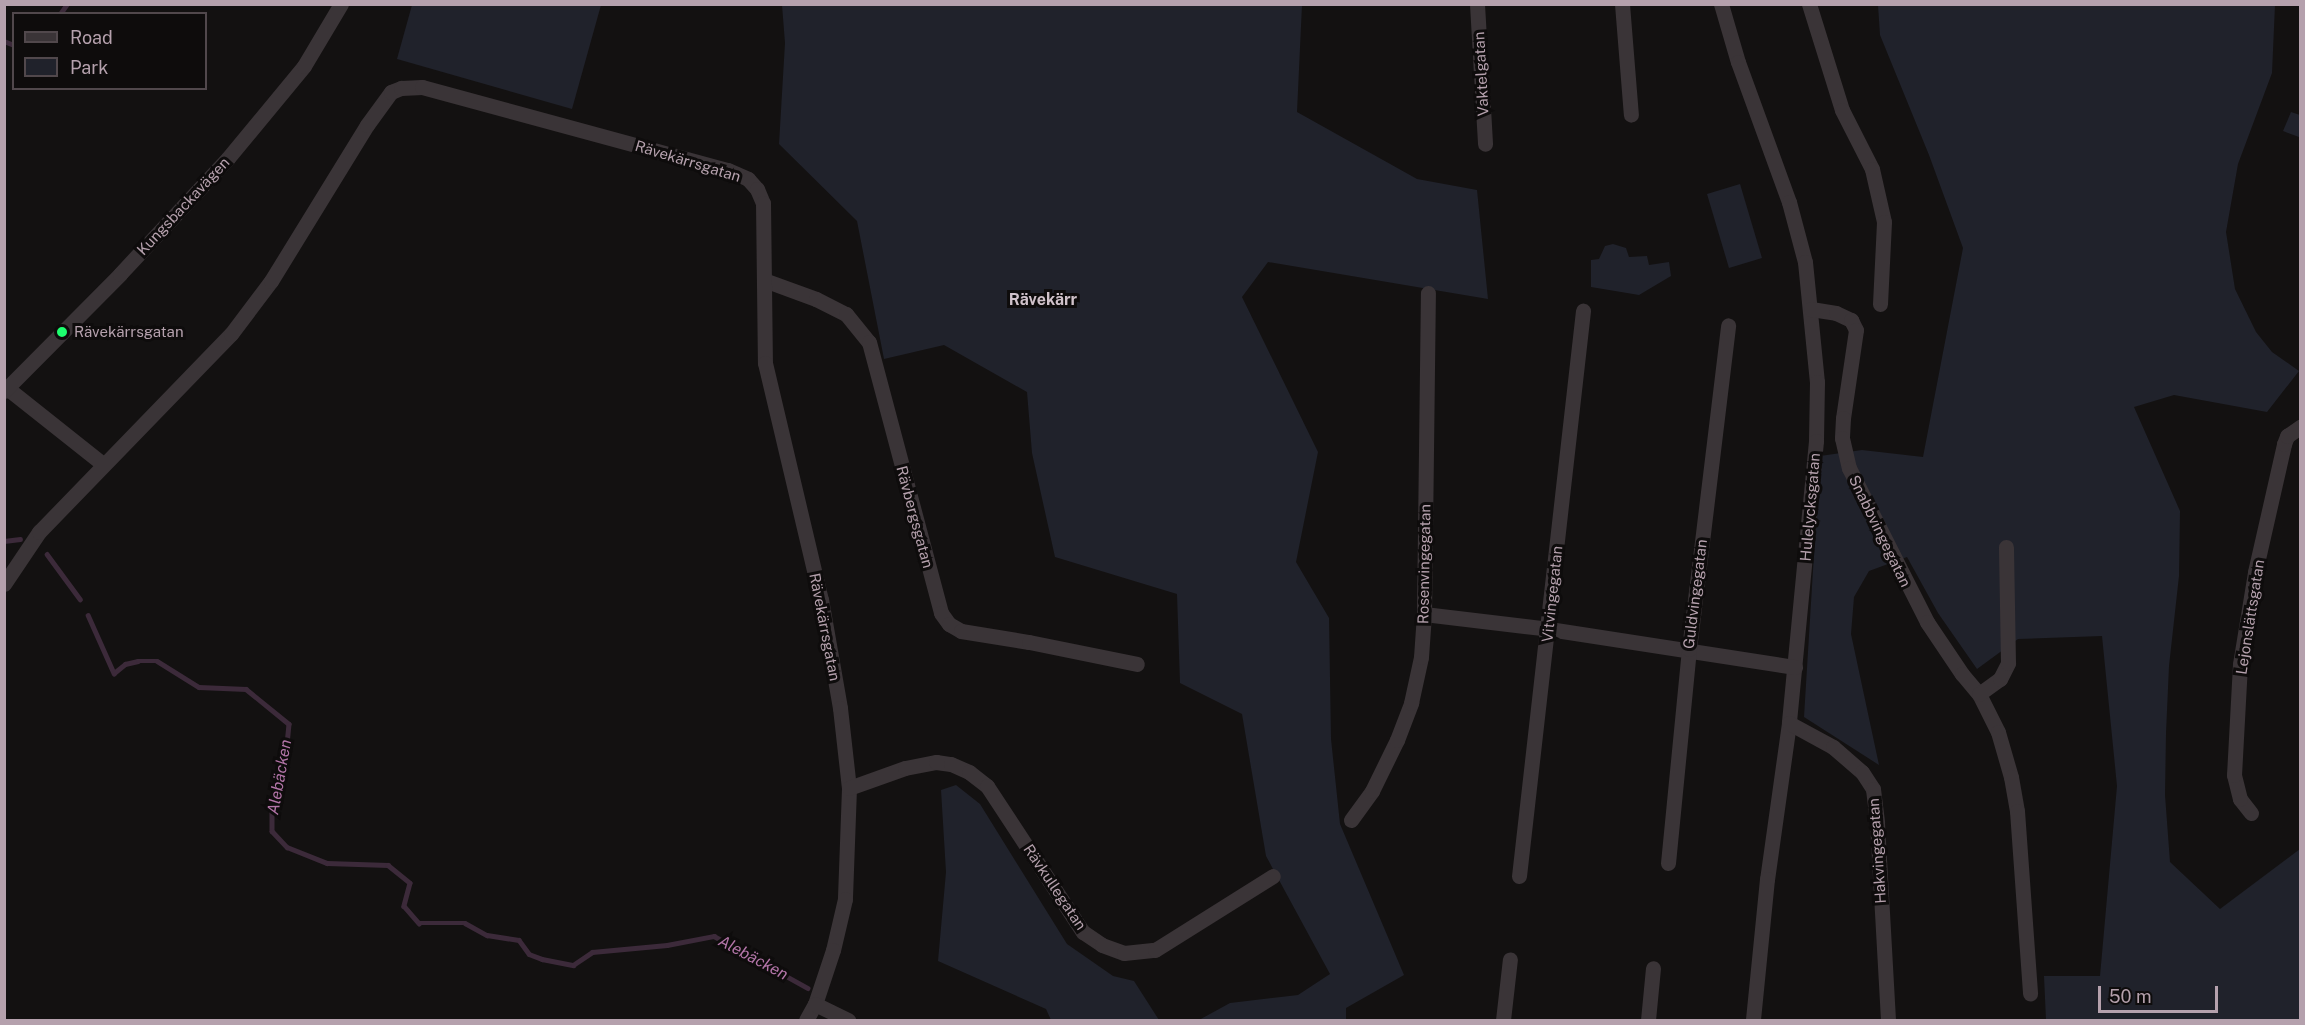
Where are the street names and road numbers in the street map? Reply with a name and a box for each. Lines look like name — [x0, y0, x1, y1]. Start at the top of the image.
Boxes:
street label: Vaktelgatan — [1470, 31, 1492, 117]
street label: Rävekärrsgatan — [633, 136, 743, 186]
street label: Kungsbackavägen — [133, 153, 233, 259]
street label: Hulelycksgatan — [1796, 452, 1824, 562]
street label: Rävbergsgatan — [893, 464, 937, 570]
street label: Snabbvingegatan — [1845, 472, 1915, 590]
street label: Rosenvingegatan — [1414, 504, 1434, 624]
street label: Guldvingegatan — [1679, 538, 1711, 650]
street label: Vitvingegatan — [1538, 545, 1566, 643]
street label: Lejonslättsgatan — [2232, 558, 2268, 676]
street label: Rävekärrsgatan — [806, 572, 844, 682]
street label: Hakvingegatan — [1864, 798, 1890, 904]
street label: Rävkullegatan — [1020, 841, 1090, 933]

